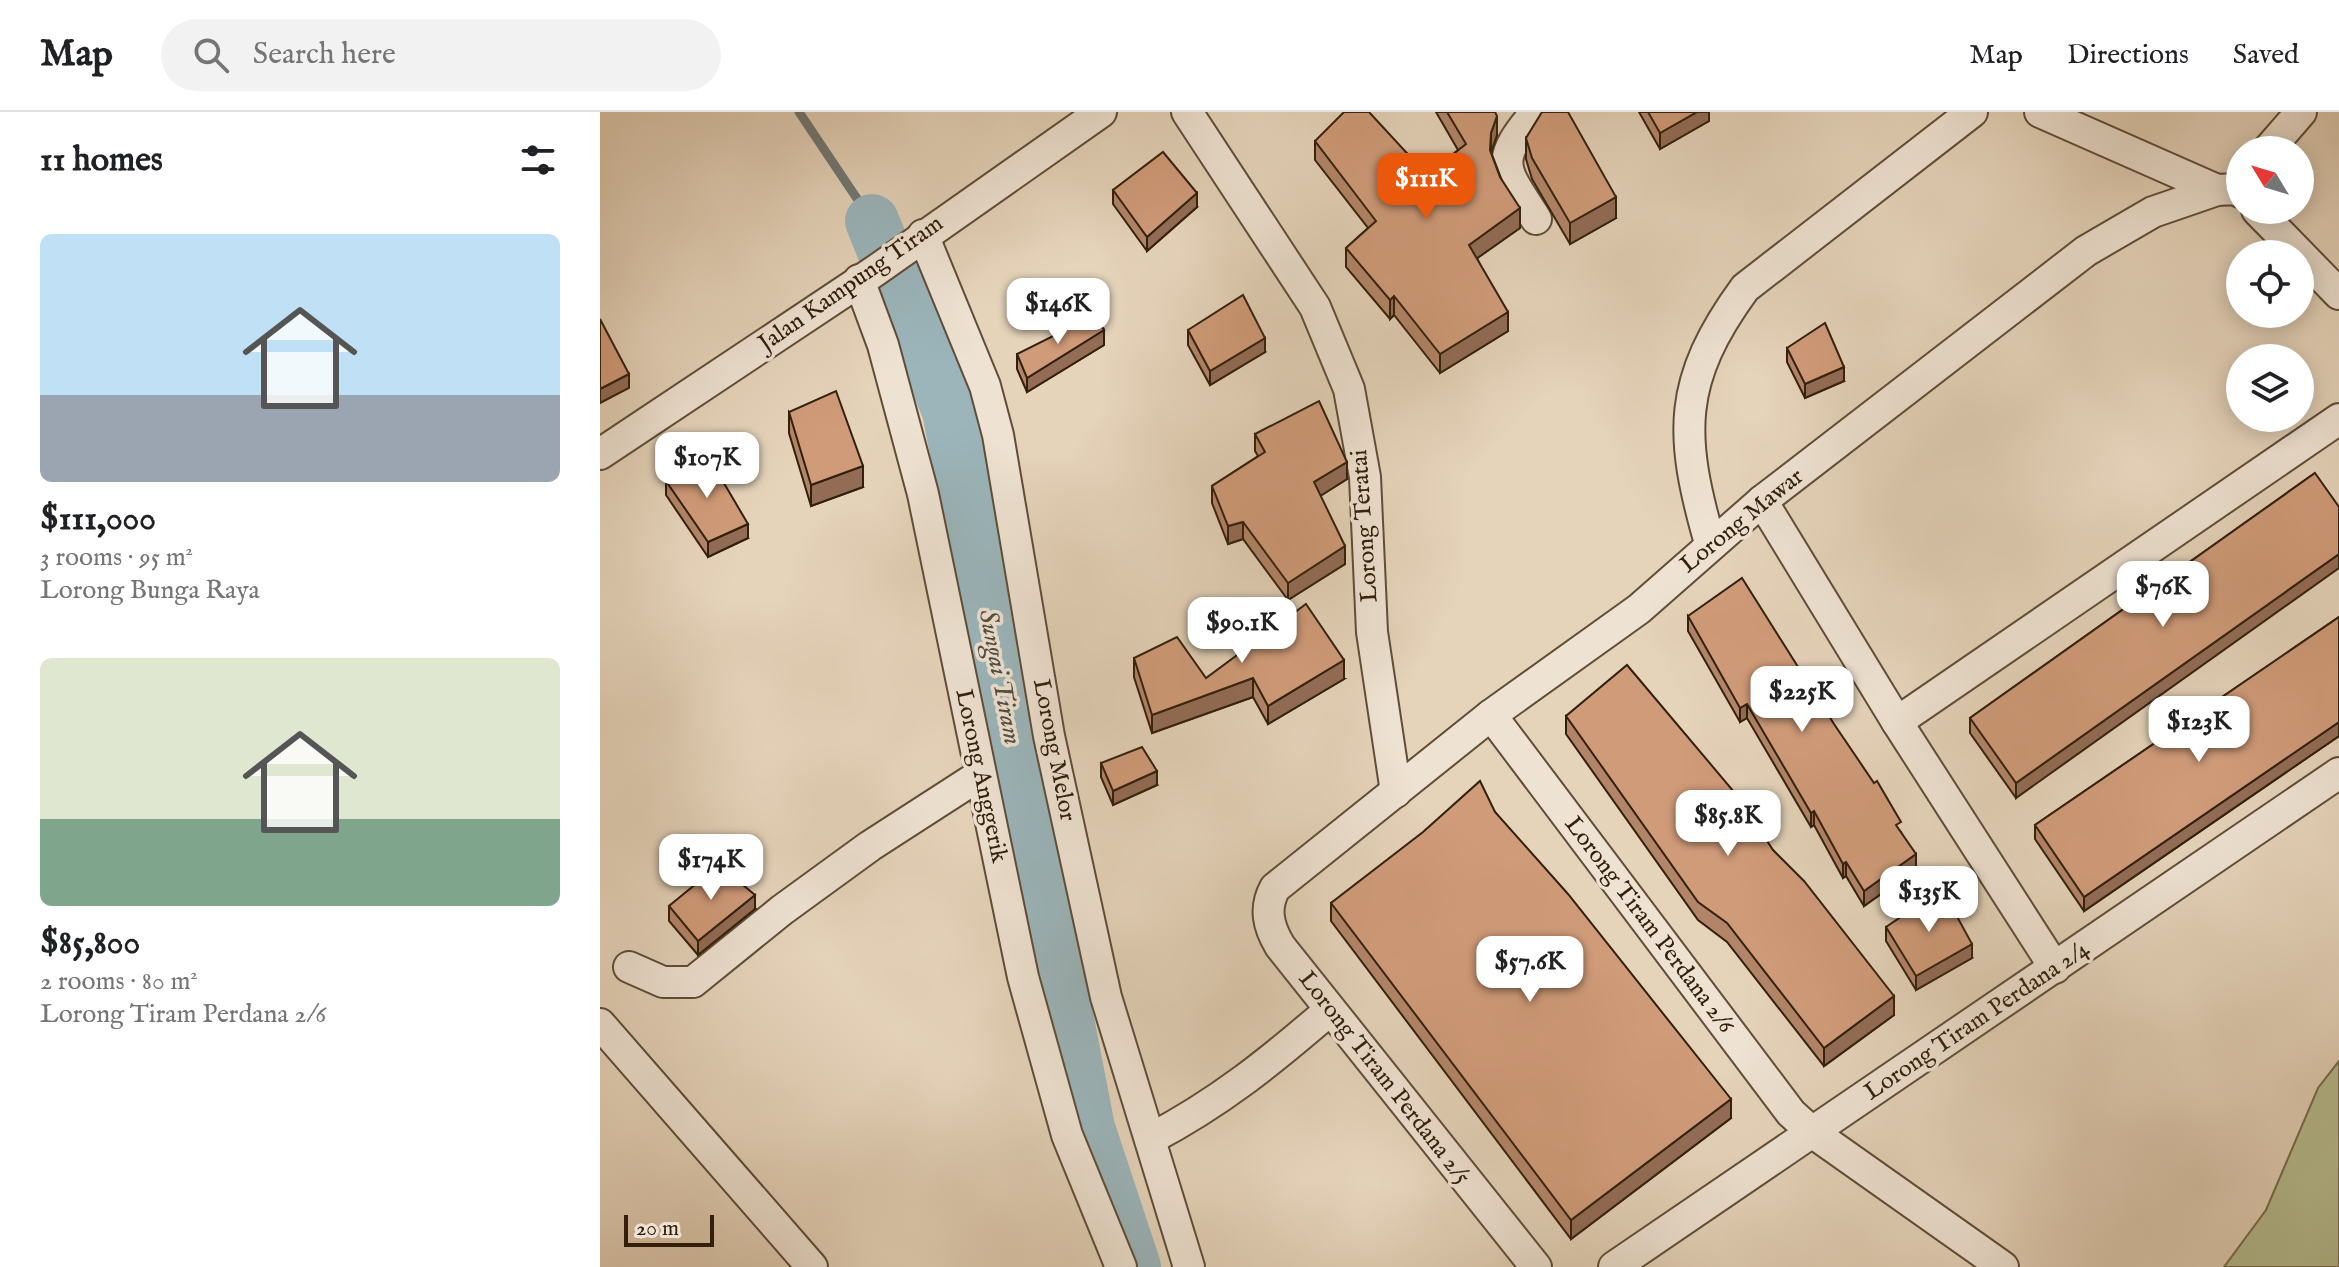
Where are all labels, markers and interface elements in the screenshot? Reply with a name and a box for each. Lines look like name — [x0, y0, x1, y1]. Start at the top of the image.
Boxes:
search box — [161, 19, 721, 91]
text: Map — [40, 31, 113, 79]
icon: search — [189, 33, 233, 77]
text: Search here — [253, 36, 396, 74]
text: Map — [1969, 38, 2023, 73]
text: Directions — [2067, 38, 2189, 73]
text: Saved — [2233, 38, 2299, 73]
north arrow — [2226, 136, 2314, 224]
map controls — [2226, 136, 2314, 432]
icon: filters — [516, 138, 560, 182]
text: 11 homes — [40, 139, 163, 182]
pin: $111K — [1370, 153, 1482, 221]
text: $111K — [1395, 162, 1457, 195]
street label: Jalan Kampung Tiram — [750, 209, 949, 361]
button: locate — [2226, 240, 2314, 328]
pin: $146K — [1002, 278, 1114, 346]
icon: home — [228, 286, 372, 430]
text: $146K — [1025, 287, 1091, 320]
button: layers — [2226, 344, 2314, 432]
pin: $107K — [651, 432, 763, 500]
text: $107K — [673, 441, 741, 474]
street label: Lorong Teratai — [1344, 448, 1386, 604]
street label: Lorong Mawar — [1674, 462, 1810, 580]
text: $111,000 — [40, 498, 156, 541]
text: 3 rooms · 95 m² — [40, 541, 193, 574]
pin: $76K — [2116, 561, 2210, 629]
text: $76K — [2135, 570, 2191, 603]
text: Lorong Bunga Raya — [40, 574, 260, 607]
pin: $90.1K — [1177, 597, 1307, 665]
text: $90.1K — [1206, 606, 1278, 639]
water label: Sungai Tiram — [970, 607, 1029, 748]
pin: $225K — [1746, 666, 1858, 734]
text: $225K — [1769, 675, 1835, 708]
street label: Lorong Melor — [1025, 676, 1083, 824]
street label: Lorong Anggerik — [947, 686, 1015, 866]
pin: $123K — [2143, 696, 2255, 764]
text: $123K — [2167, 705, 2231, 738]
icon: home — [228, 710, 372, 854]
pin: $85.8K — [1663, 790, 1793, 858]
text: $85.8K — [1694, 799, 1762, 832]
street label: Lorong Tiram Perdana 2/6 — [1557, 810, 1741, 1041]
pin: $174K — [655, 834, 767, 902]
text: $174K — [677, 843, 745, 876]
pin: $135K — [1873, 866, 1985, 934]
text: $135K — [1898, 875, 1960, 908]
text: $85,800 — [40, 922, 140, 965]
street label: Lorong Tiram Perdana 2/4 — [1858, 934, 2096, 1108]
pin: $57.6K — [1465, 936, 1595, 1004]
text: $57.6K — [1494, 945, 1566, 978]
text: 2 rooms · 80 m² — [40, 965, 198, 998]
street label: Lorong Tiram Perdana 2/5 — [1291, 965, 1477, 1191]
text: Lorong Tiram Perdana 2/6 — [40, 998, 326, 1031]
scale bar — [624, 1211, 714, 1247]
text: 20 m — [636, 1215, 679, 1243]

